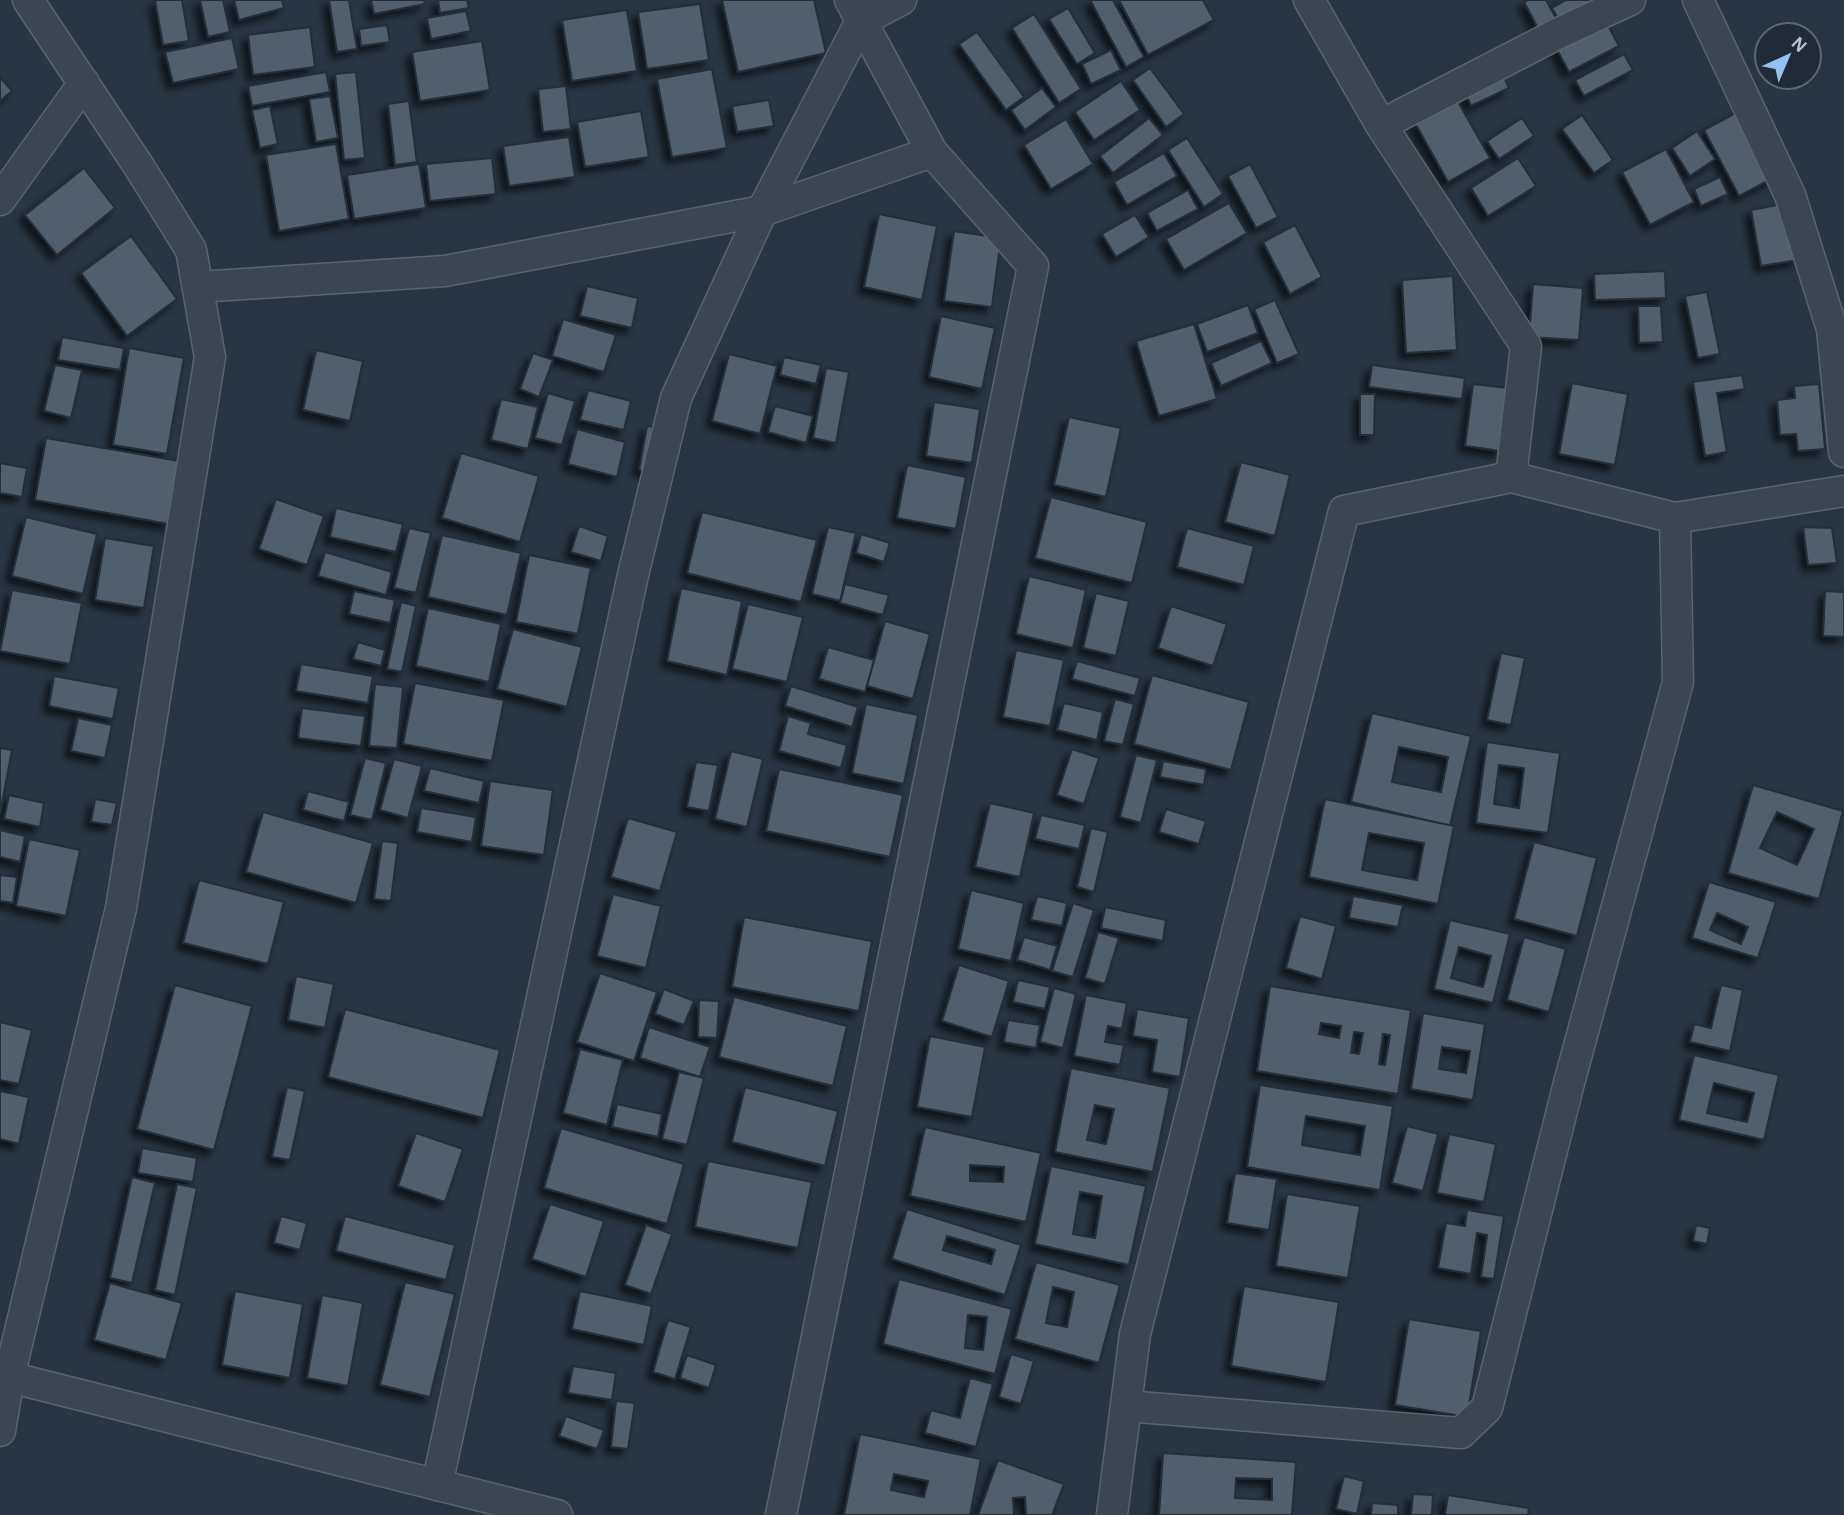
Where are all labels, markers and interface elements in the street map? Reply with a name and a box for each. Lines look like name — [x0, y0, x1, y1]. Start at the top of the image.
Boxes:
north arrow — [1753, 21, 1823, 91]
text: N — [1787, 33, 1810, 56]

